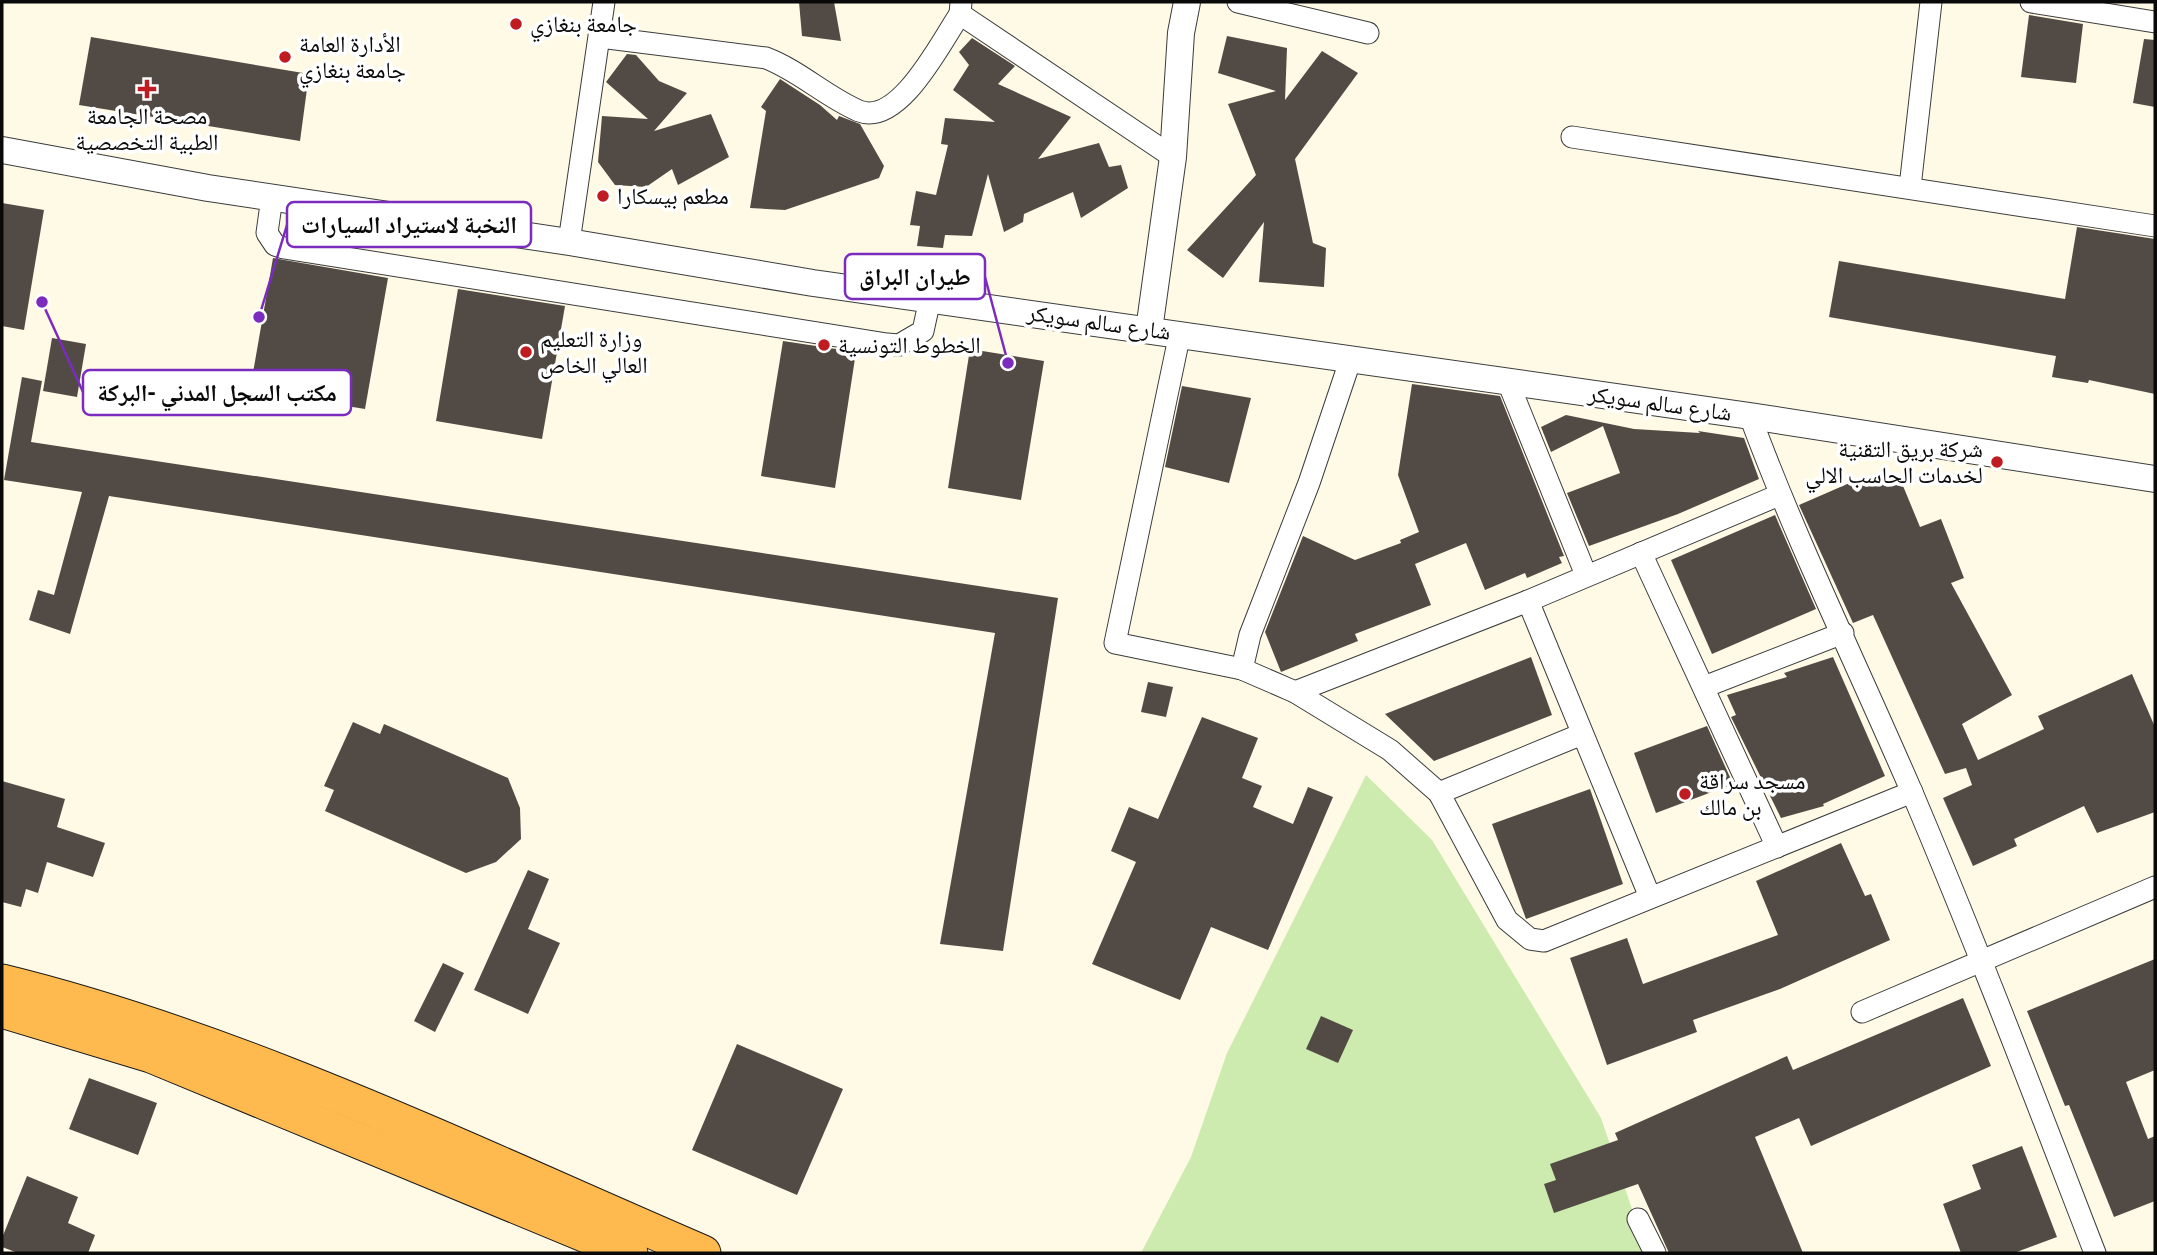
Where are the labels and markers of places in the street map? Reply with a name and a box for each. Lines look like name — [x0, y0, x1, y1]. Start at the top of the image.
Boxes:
place label: جامعة بنغازي — [530, 5, 637, 43]
marker: جامعة بنغازي — [508, 16, 524, 32]
place label: الأدارة العامة جامعة بنغازي — [299, 25, 406, 89]
marker: الأدارة العامة جامعة بنغازي — [277, 49, 293, 65]
marker: مصحة الجامعة الطبية التخصصية — [137, 79, 157, 99]
place label: مصحة الجامعة الطبية التخصصية — [75, 97, 219, 157]
place label: مطعم بيسكارا — [617, 177, 729, 212]
marker: مطعم بيسكارا — [595, 188, 611, 204]
callout: النخبة لاستيراد السيارات — [287, 202, 531, 247]
callout: طيران البراق — [845, 254, 985, 299]
place label: وزارة التعليم العالي الخاص — [540, 320, 648, 384]
place label: الخطوط التونسية — [838, 326, 981, 360]
marker: الخطوط التونسية — [816, 337, 832, 353]
marker: وزارة التعليم العالي الخاص — [518, 344, 534, 360]
callout: مكتب السجل المدني -البركة — [83, 370, 351, 415]
place label: شركة بريق التقنية لخدمات الحاسب الالي — [1805, 430, 1983, 494]
marker: شركة بريق التقنية لخدمات الحاسب الالي — [1989, 454, 2005, 470]
place label: مسجد سراقة بن مالك — [1699, 762, 1806, 822]
marker: مسجد سراقة بن مالك — [1677, 786, 1693, 802]

